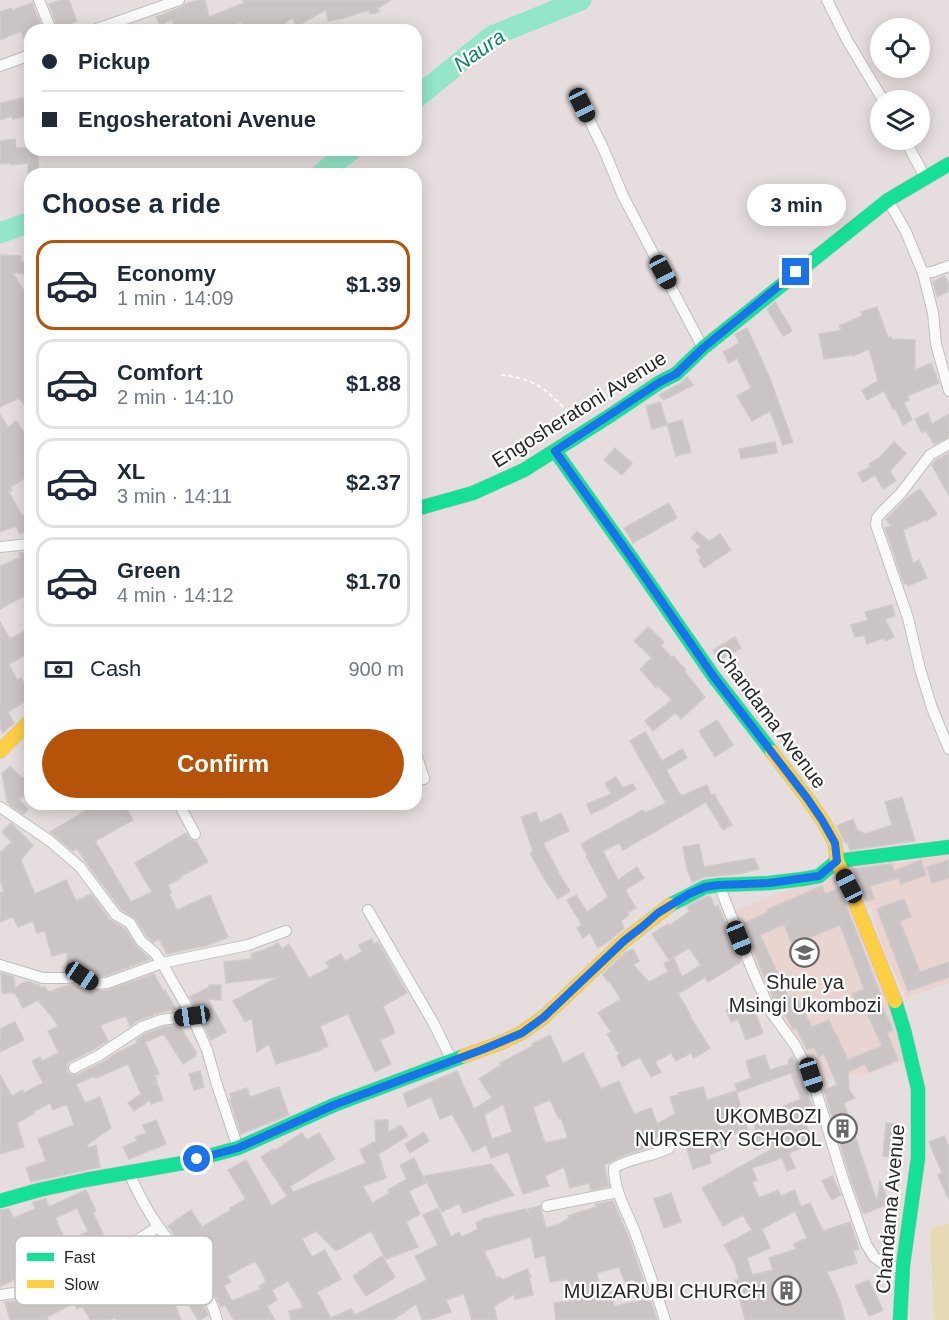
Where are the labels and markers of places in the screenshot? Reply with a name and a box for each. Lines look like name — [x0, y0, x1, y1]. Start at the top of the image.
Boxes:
school or university icon: Shule ya Msingi Ukombozi — [789, 936, 821, 968]
place label: Shule ya Msingi Ukombozi — [729, 971, 881, 1016]
place label: UKOMBOZI NURSERY SCHOOL — [635, 1105, 822, 1150]
building icon: UKOMBOZI NURSERY SCHOOL — [827, 1112, 859, 1144]
building icon: MUIZARUBI CHURCH — [771, 1275, 803, 1307]
place label: MUIZARUBI CHURCH — [564, 1280, 766, 1302]

